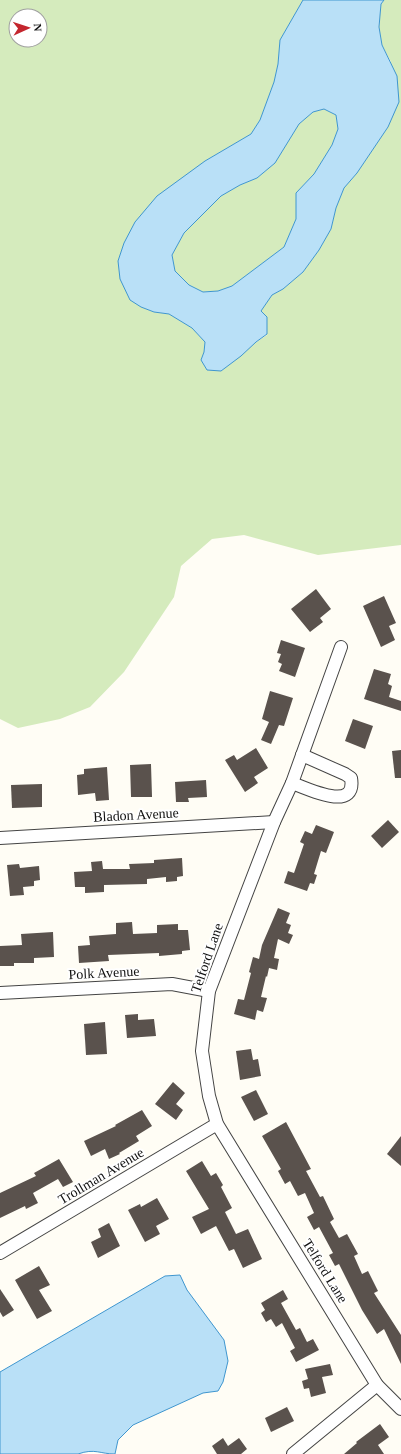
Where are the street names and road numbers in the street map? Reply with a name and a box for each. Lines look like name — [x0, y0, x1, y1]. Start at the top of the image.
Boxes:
street label: Bladon Avenue — [93, 805, 179, 825]
street label: Telford Lane — [188, 921, 226, 995]
street label: Polk Avenue — [68, 964, 140, 982]
street label: Trollman Avenue — [56, 1145, 146, 1207]
street label: Telford Lane — [299, 1236, 351, 1306]

